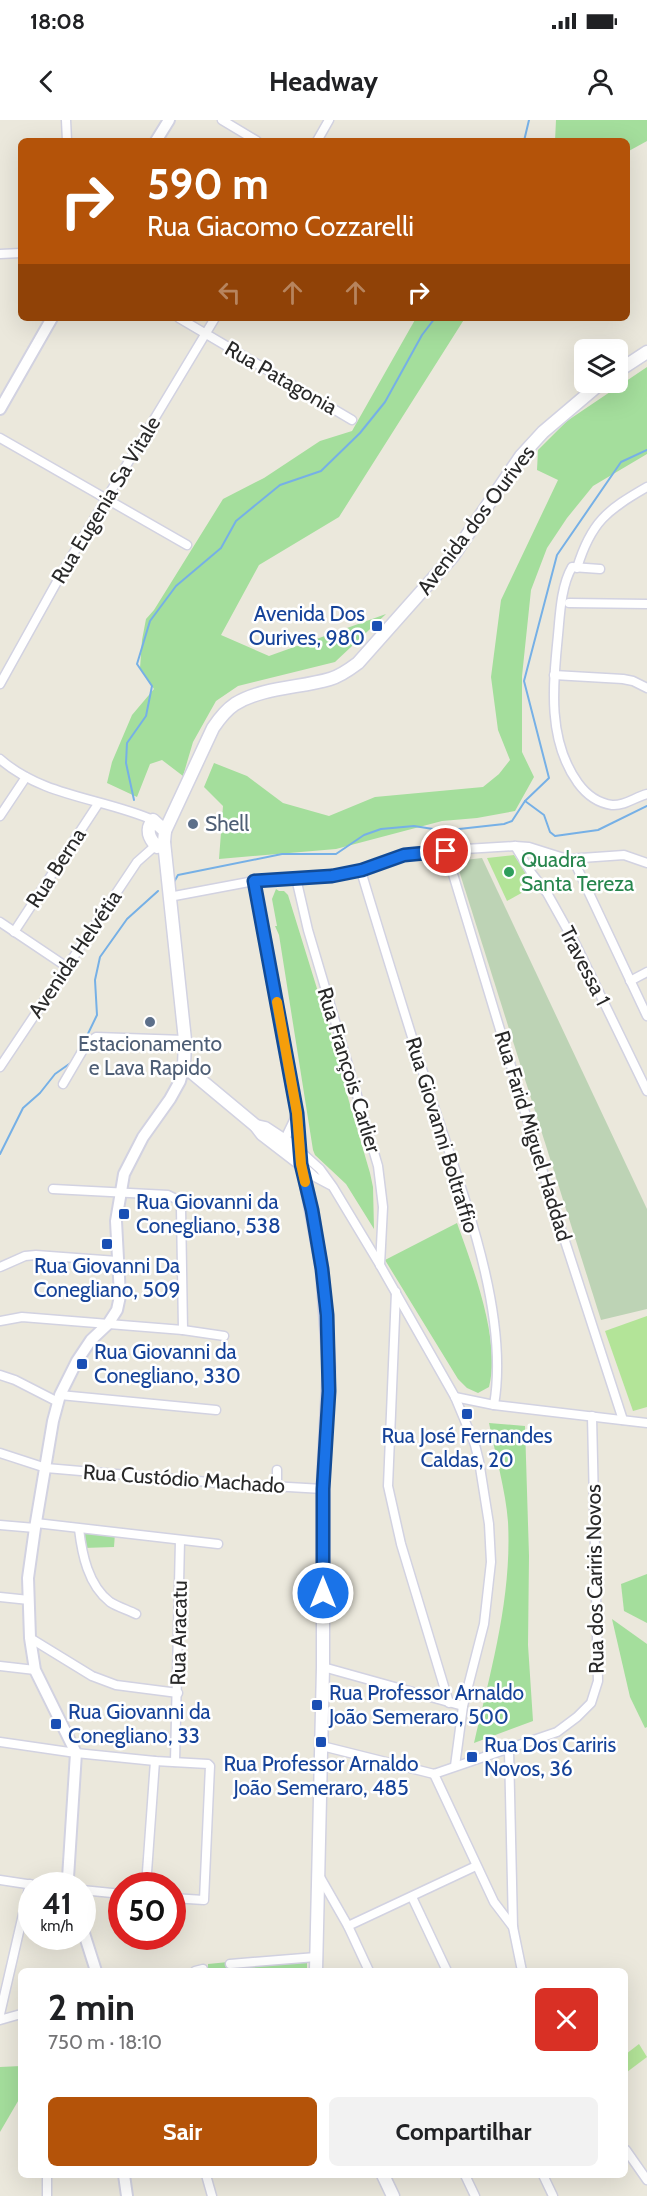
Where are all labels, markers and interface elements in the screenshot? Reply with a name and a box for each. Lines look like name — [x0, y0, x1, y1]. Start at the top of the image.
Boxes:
text: 18:08 — [30, 8, 85, 35]
icon: back — [30, 65, 63, 98]
text: Headway — [269, 65, 378, 98]
icon: person — [584, 65, 617, 98]
text: 590 m — [147, 158, 269, 210]
icon: right — [48, 162, 126, 240]
text: Rua Giacomo Cozzarelli — [147, 210, 414, 243]
icon: left — [213, 276, 246, 309]
icon: ahead — [276, 276, 309, 309]
icon: ahead — [339, 276, 372, 309]
icon: right — [402, 276, 435, 309]
street label: Rua Patagonia — [221, 335, 342, 420]
map controls — [574, 339, 628, 393]
button: layers — [574, 339, 628, 393]
street label: Rua Eugenia Sa Vitale — [46, 411, 166, 588]
street label: Avenida dos Ourives — [411, 440, 540, 599]
place label: Avenida Dos Ourives, 980 — [249, 601, 365, 650]
marker: Avenida Dos Ourives, 980 — [370, 619, 384, 633]
place label: Shell — [205, 811, 249, 836]
marker: Shell — [186, 817, 200, 831]
street label: Rua Berna — [21, 823, 91, 912]
pin — [420, 825, 471, 876]
icon: arrive — [429, 834, 462, 867]
place label: Quadra Santa Tereza — [521, 847, 634, 896]
marker: Quadra Santa Tereza — [502, 865, 516, 879]
street label: Avenida Helvétia — [23, 885, 126, 1022]
street label: Travessa 1 — [555, 922, 616, 1010]
street label: Rua François Carlier — [312, 984, 387, 1156]
marker: Estacionamento e Lava Rapido — [143, 1015, 157, 1029]
street label: Rua Farid Miguel Haddad — [490, 1028, 577, 1244]
place label: Estacionamento e Lava Rapido — [78, 1031, 222, 1080]
street label: Rua Giovanni Boltraffio — [401, 1034, 484, 1236]
place label: Rua Giovanni da Conegliano, 538 — [136, 1189, 281, 1238]
marker: Rua Giovanni da Conegliano, 538 — [117, 1207, 131, 1221]
marker: Rua Giovanni Da Conegliano, 509 — [100, 1237, 114, 1251]
place label: Rua Giovanni Da Conegliano, 509 — [33, 1253, 181, 1302]
place label: Rua Giovanni da Conegliano, 330 — [94, 1339, 241, 1388]
marker: Rua Giovanni da Conegliano, 330 — [75, 1357, 89, 1371]
marker: Rua José Fernandes Caldas, 20 — [460, 1407, 474, 1421]
place label: Rua José Fernandes Caldas, 20 — [381, 1423, 553, 1472]
street label: Rua Custódio Machado — [82, 1459, 286, 1498]
street label: Rua dos Cariris Novos — [580, 1484, 609, 1674]
position arrow — [291, 1561, 355, 1625]
street label: Rua Aracatu — [165, 1580, 192, 1686]
place label: Rua Professor Arnaldo João Semeraro, 500 — [328, 1680, 524, 1729]
marker: Rua Professor Arnaldo João Semeraro, 500 — [310, 1698, 324, 1712]
place label: Rua Giovanni da Conegliano, 33 — [68, 1699, 211, 1748]
marker: Rua Giovanni da Conegliano, 33 — [49, 1717, 63, 1731]
place label: Rua Dos Cariris Novos, 36 — [484, 1732, 617, 1781]
marker: Rua Professor Arnaldo João Semeraro, 485 — [314, 1735, 328, 1749]
marker: Rua Dos Cariris Novos, 36 — [465, 1750, 479, 1764]
place label: Rua Professor Arnaldo João Semeraro, 485 — [223, 1751, 419, 1800]
speed limit sign: 50 — [108, 1872, 186, 1950]
text: 41 — [42, 1885, 72, 1922]
text: km/h — [41, 1917, 73, 1935]
text: 2 min — [48, 1985, 135, 2029]
button: close — [535, 1988, 598, 2051]
text: 750 m · 18:10 — [48, 2030, 162, 2054]
button: Sair — [48, 2097, 317, 2166]
button: Compartilhar — [329, 2097, 598, 2166]

